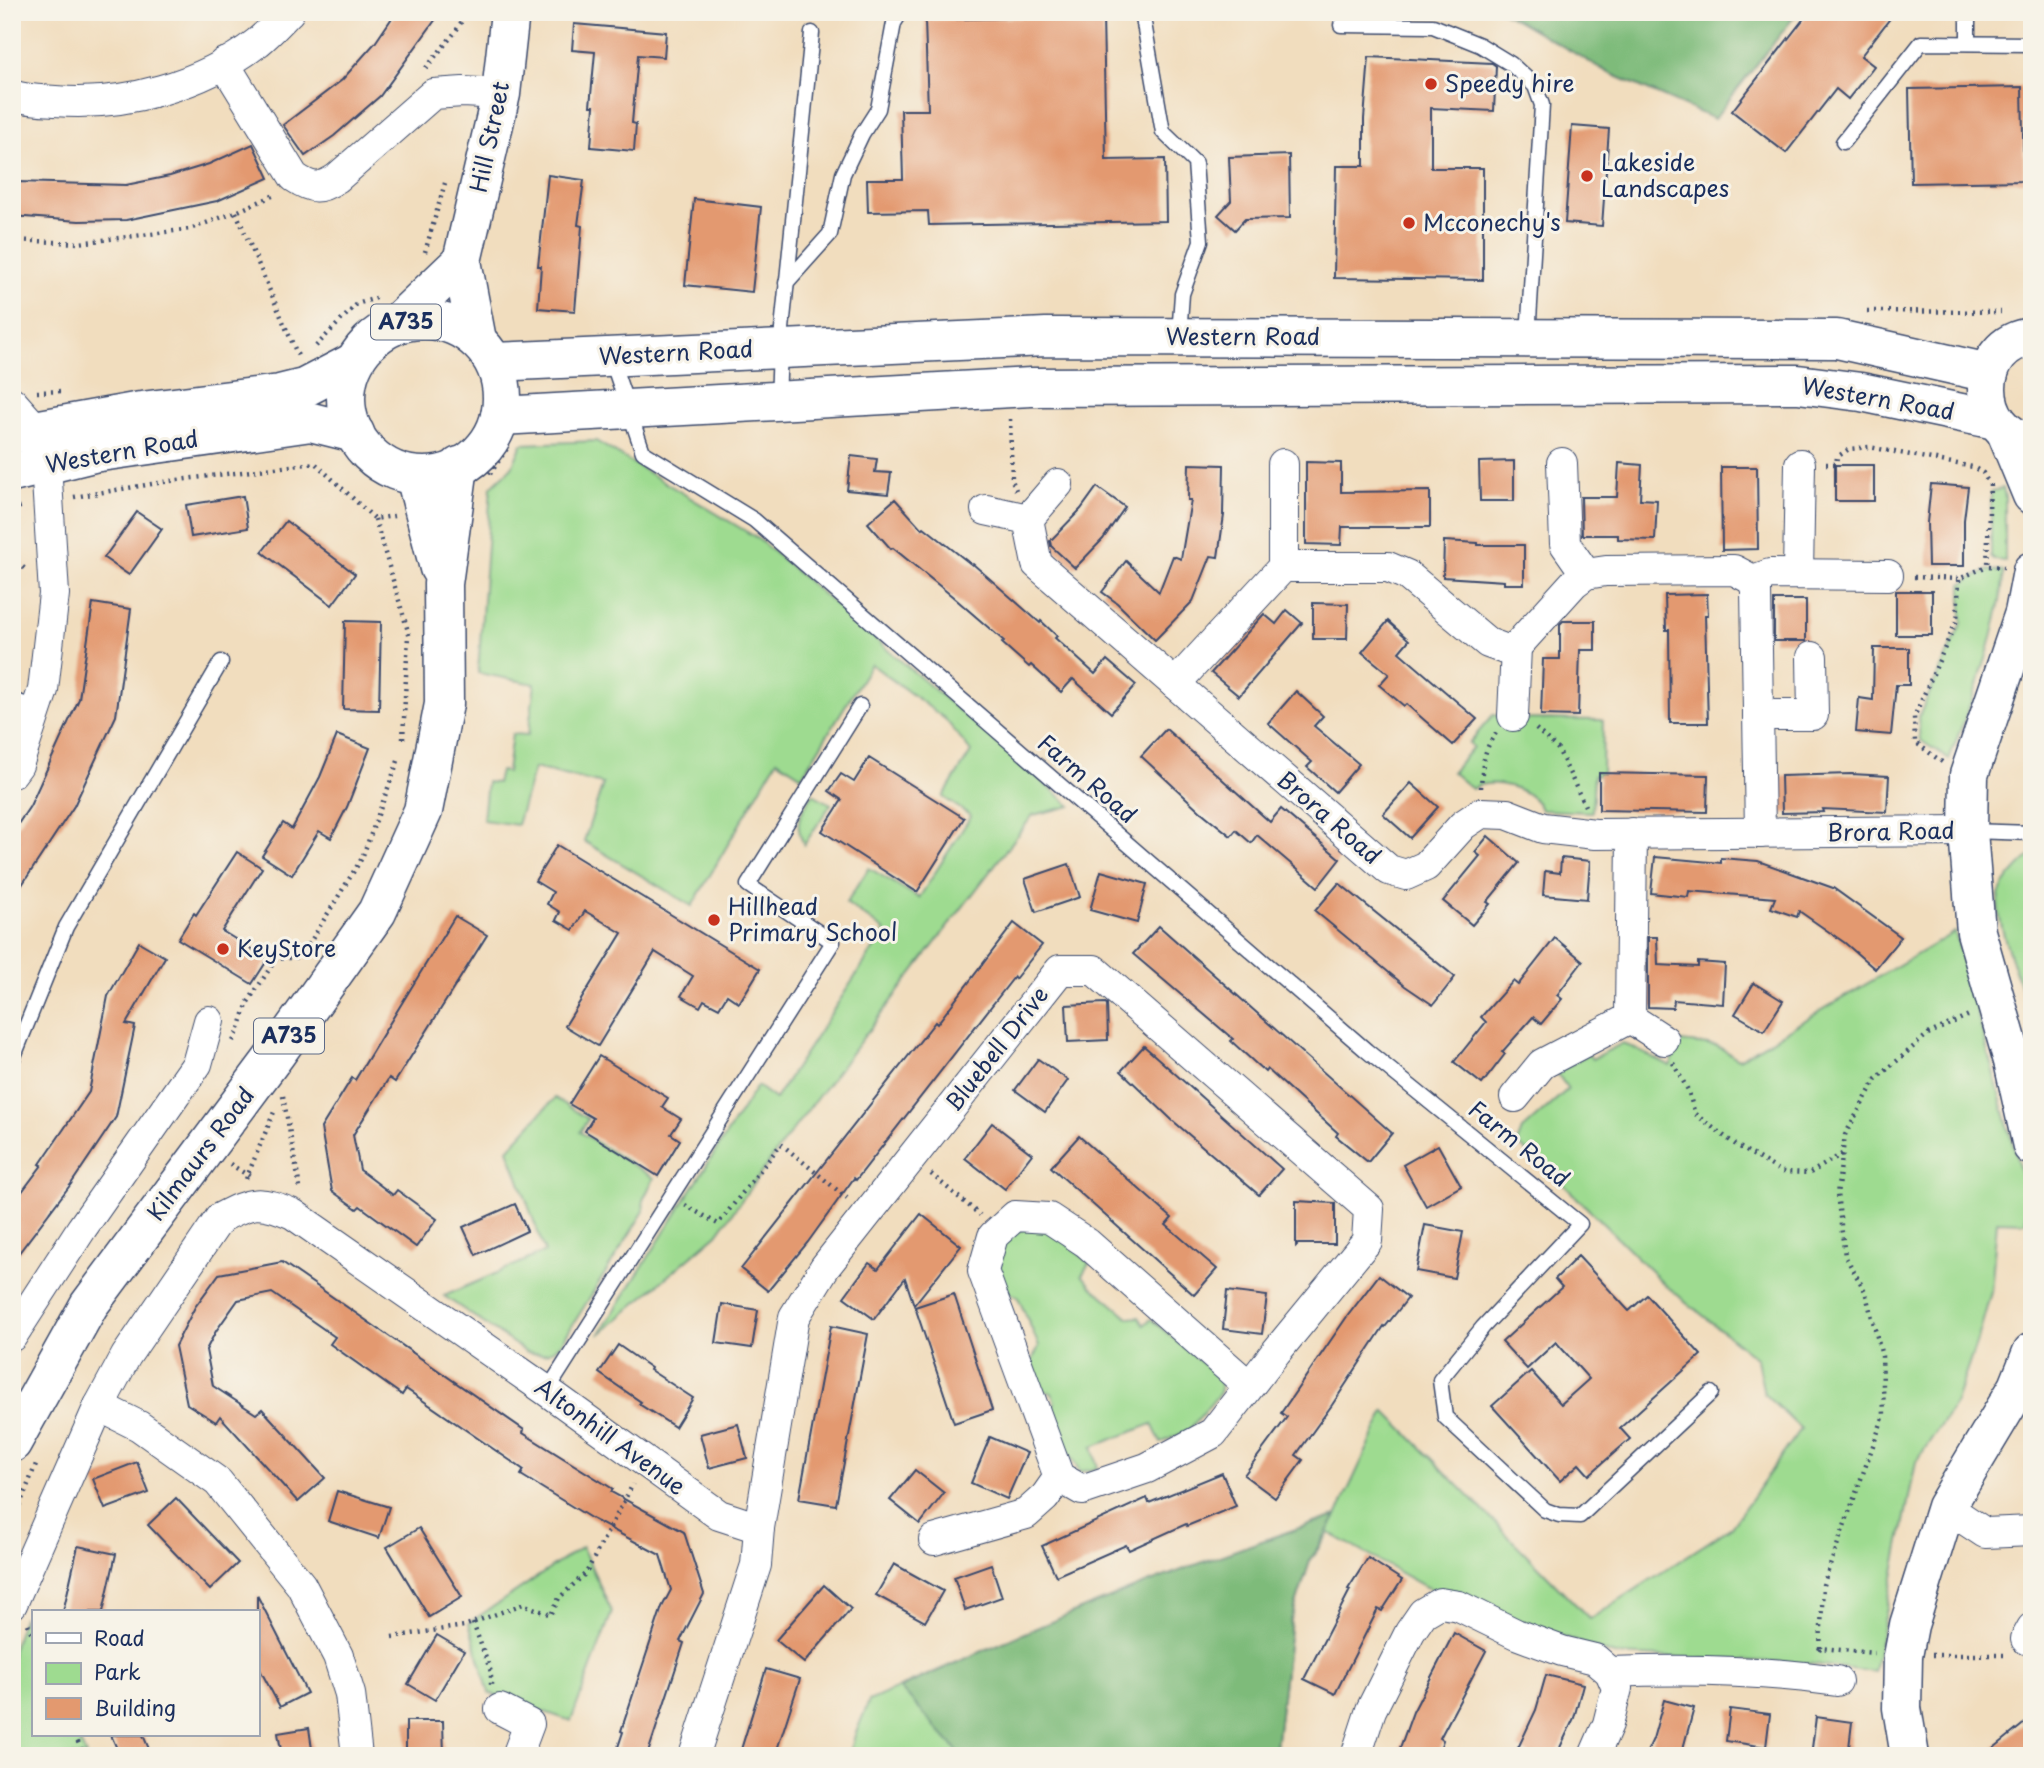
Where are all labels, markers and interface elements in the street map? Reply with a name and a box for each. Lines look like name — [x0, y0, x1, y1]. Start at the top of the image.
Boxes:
place label: Speedy hire — [1445, 65, 1575, 100]
marker: Speedy hire — [1423, 76, 1439, 92]
street label: Hill Street — [460, 78, 517, 195]
place label: Lakeside Landscapes — [1601, 144, 1729, 205]
marker: Lakeside Landscapes — [1579, 168, 1595, 184]
place label: Mcconechy's — [1423, 204, 1561, 239]
marker: Mcconechy's — [1401, 215, 1417, 231]
road number: A735 — [371, 304, 441, 340]
street label: Western Road — [1166, 318, 1320, 353]
street label: Western Road — [598, 330, 754, 373]
street label: Western Road — [1799, 367, 1957, 428]
street label: Western Road — [43, 420, 201, 481]
street label: Farm Road — [1031, 725, 1145, 831]
street label: Brora Road — [1270, 762, 1390, 872]
street label: Brora Road — [1827, 812, 1955, 849]
place label: Hillhead Primary School — [728, 888, 897, 949]
marker: Hillhead Primary School — [706, 912, 722, 928]
place label: KeyStore — [237, 930, 336, 965]
marker: KeyStore — [215, 941, 231, 957]
street label: Bluebell Drive — [936, 978, 1056, 1118]
road number: A735 — [254, 1018, 324, 1054]
street label: Kilmaurs Road — [138, 1079, 262, 1228]
street label: Farm Road — [1462, 1091, 1578, 1195]
street label: Altonhill Avenue — [528, 1369, 694, 1503]
legend — [32, 1610, 259, 1736]
text: Road — [94, 1621, 145, 1653]
text: Park — [94, 1655, 141, 1687]
text: Building — [94, 1691, 176, 1723]

